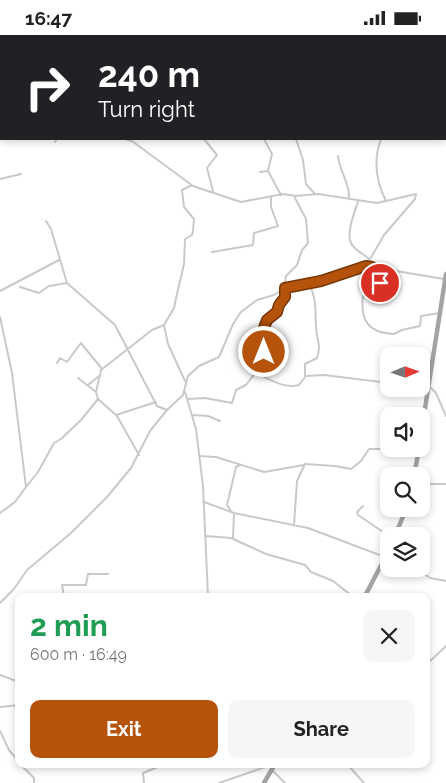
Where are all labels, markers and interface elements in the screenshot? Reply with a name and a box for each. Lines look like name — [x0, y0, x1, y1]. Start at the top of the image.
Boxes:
text: 16:47 — [25, 7, 72, 29]
text: 240 m — [98, 54, 200, 95]
icon: right — [15, 55, 80, 120]
text: Turn right — [98, 96, 195, 122]
pin — [359, 262, 401, 304]
icon: arrive — [366, 269, 394, 297]
position arrow — [237, 325, 289, 377]
north arrow — [380, 347, 430, 397]
map controls — [380, 347, 430, 577]
button: sound — [380, 407, 430, 457]
button: search — [380, 467, 430, 517]
button: layers — [380, 527, 430, 577]
text: 2 min — [30, 608, 108, 643]
button: close — [363, 610, 415, 662]
text: 600 m · 16:49 — [30, 645, 127, 664]
button: Exit — [30, 700, 218, 758]
button: Share — [228, 700, 415, 758]

